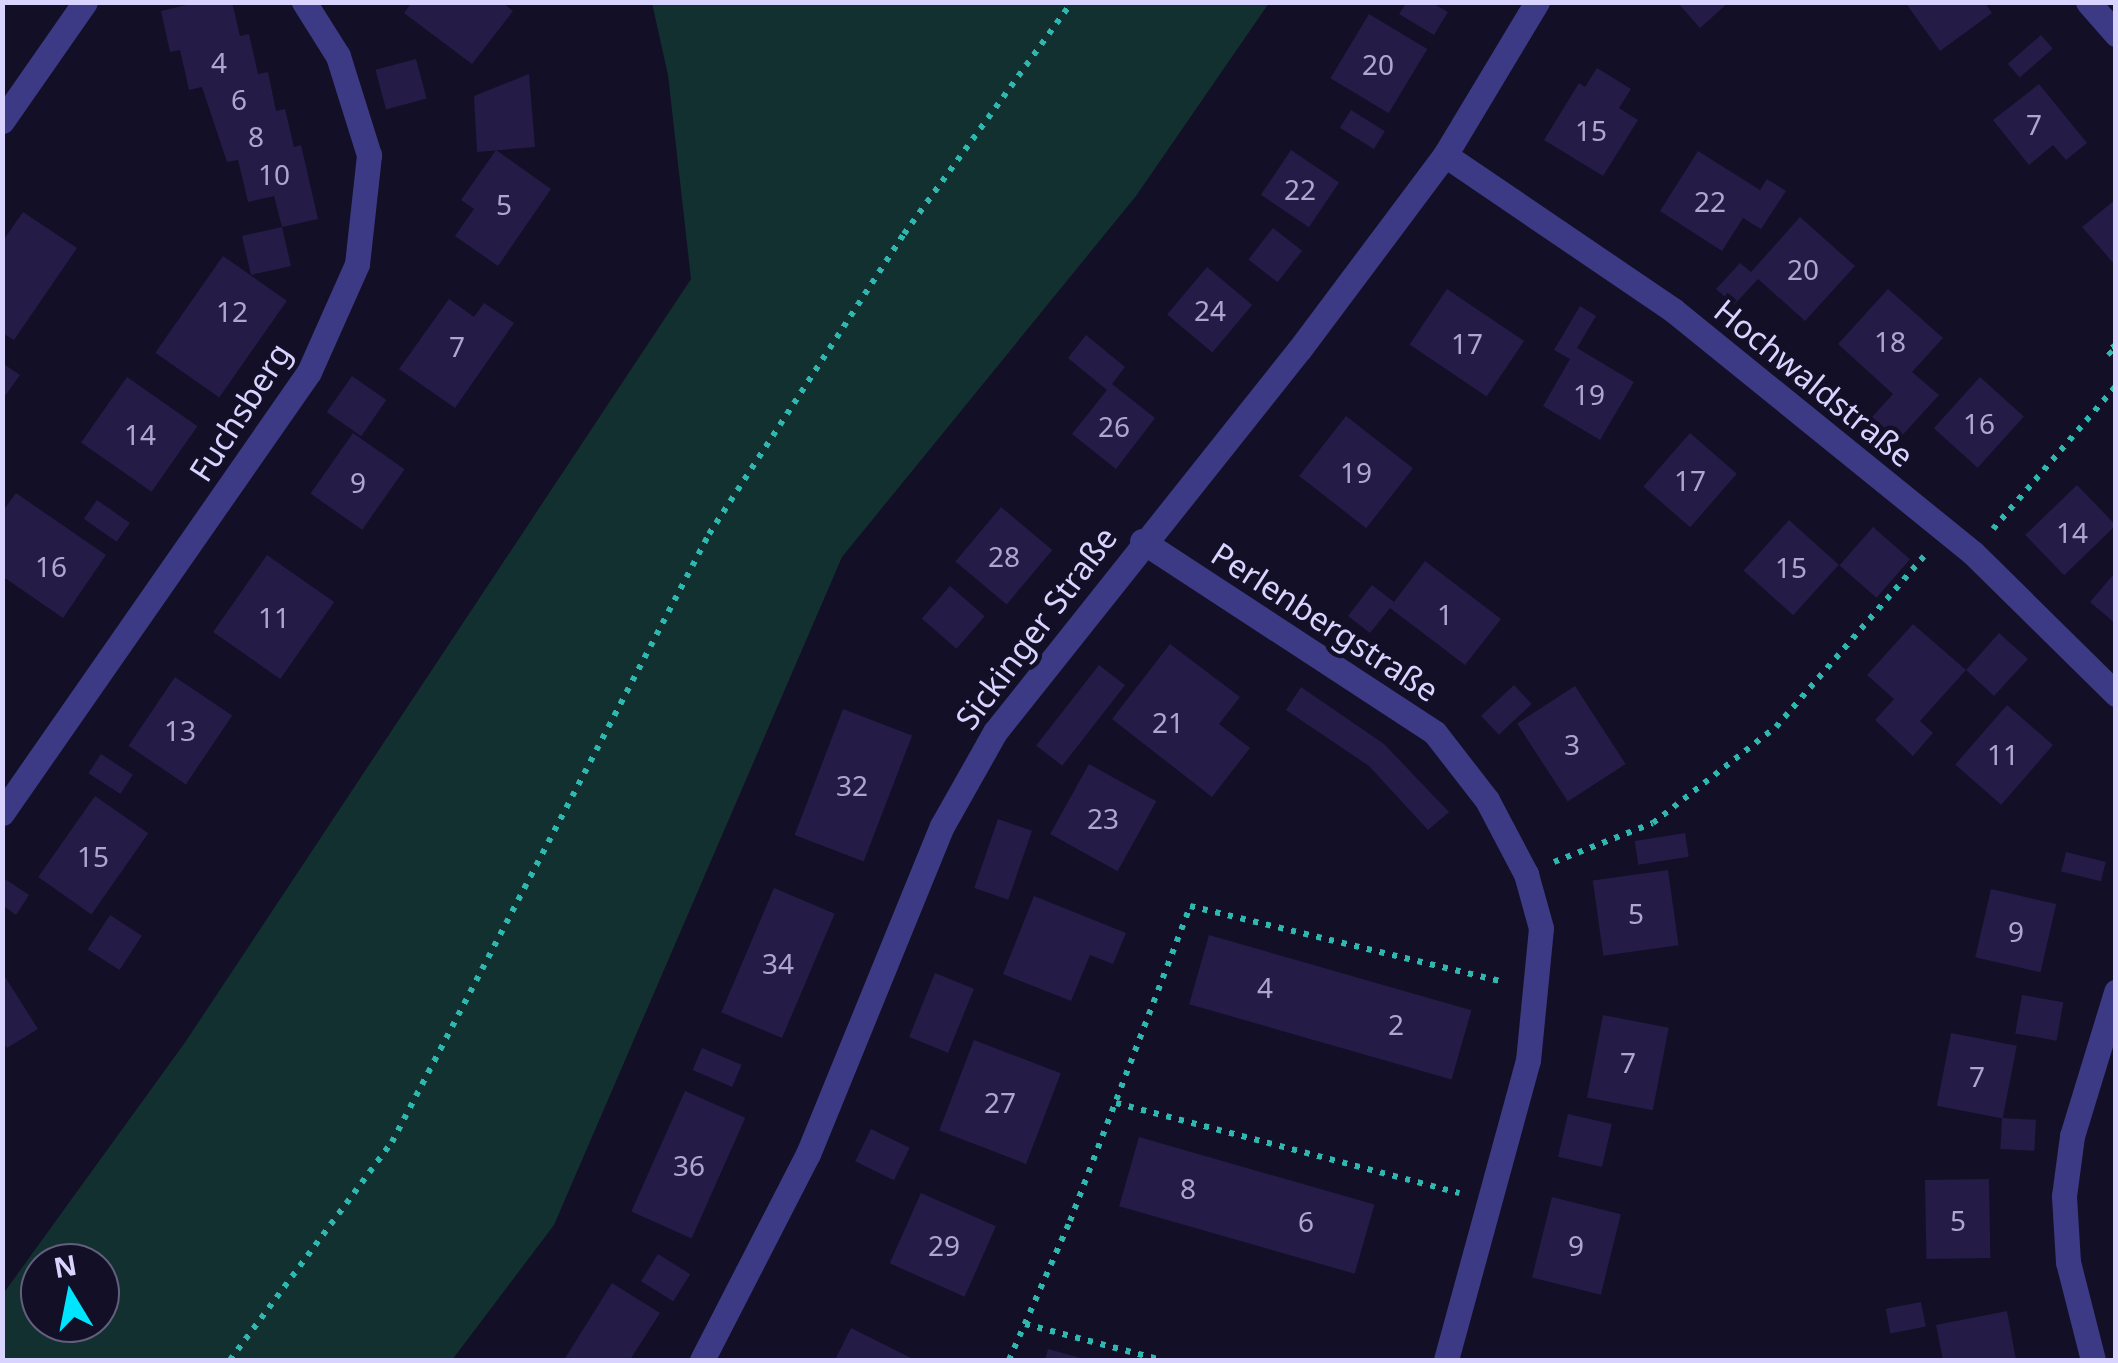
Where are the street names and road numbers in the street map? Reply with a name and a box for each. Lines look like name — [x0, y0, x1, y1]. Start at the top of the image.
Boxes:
street label: Hochwaldstraße — [1707, 291, 1921, 475]
street label: Fuchsberg — [181, 336, 299, 488]
street label: Sickinger Straße — [947, 519, 1125, 737]
street label: Perlenbergstraße — [1204, 534, 1446, 710]

